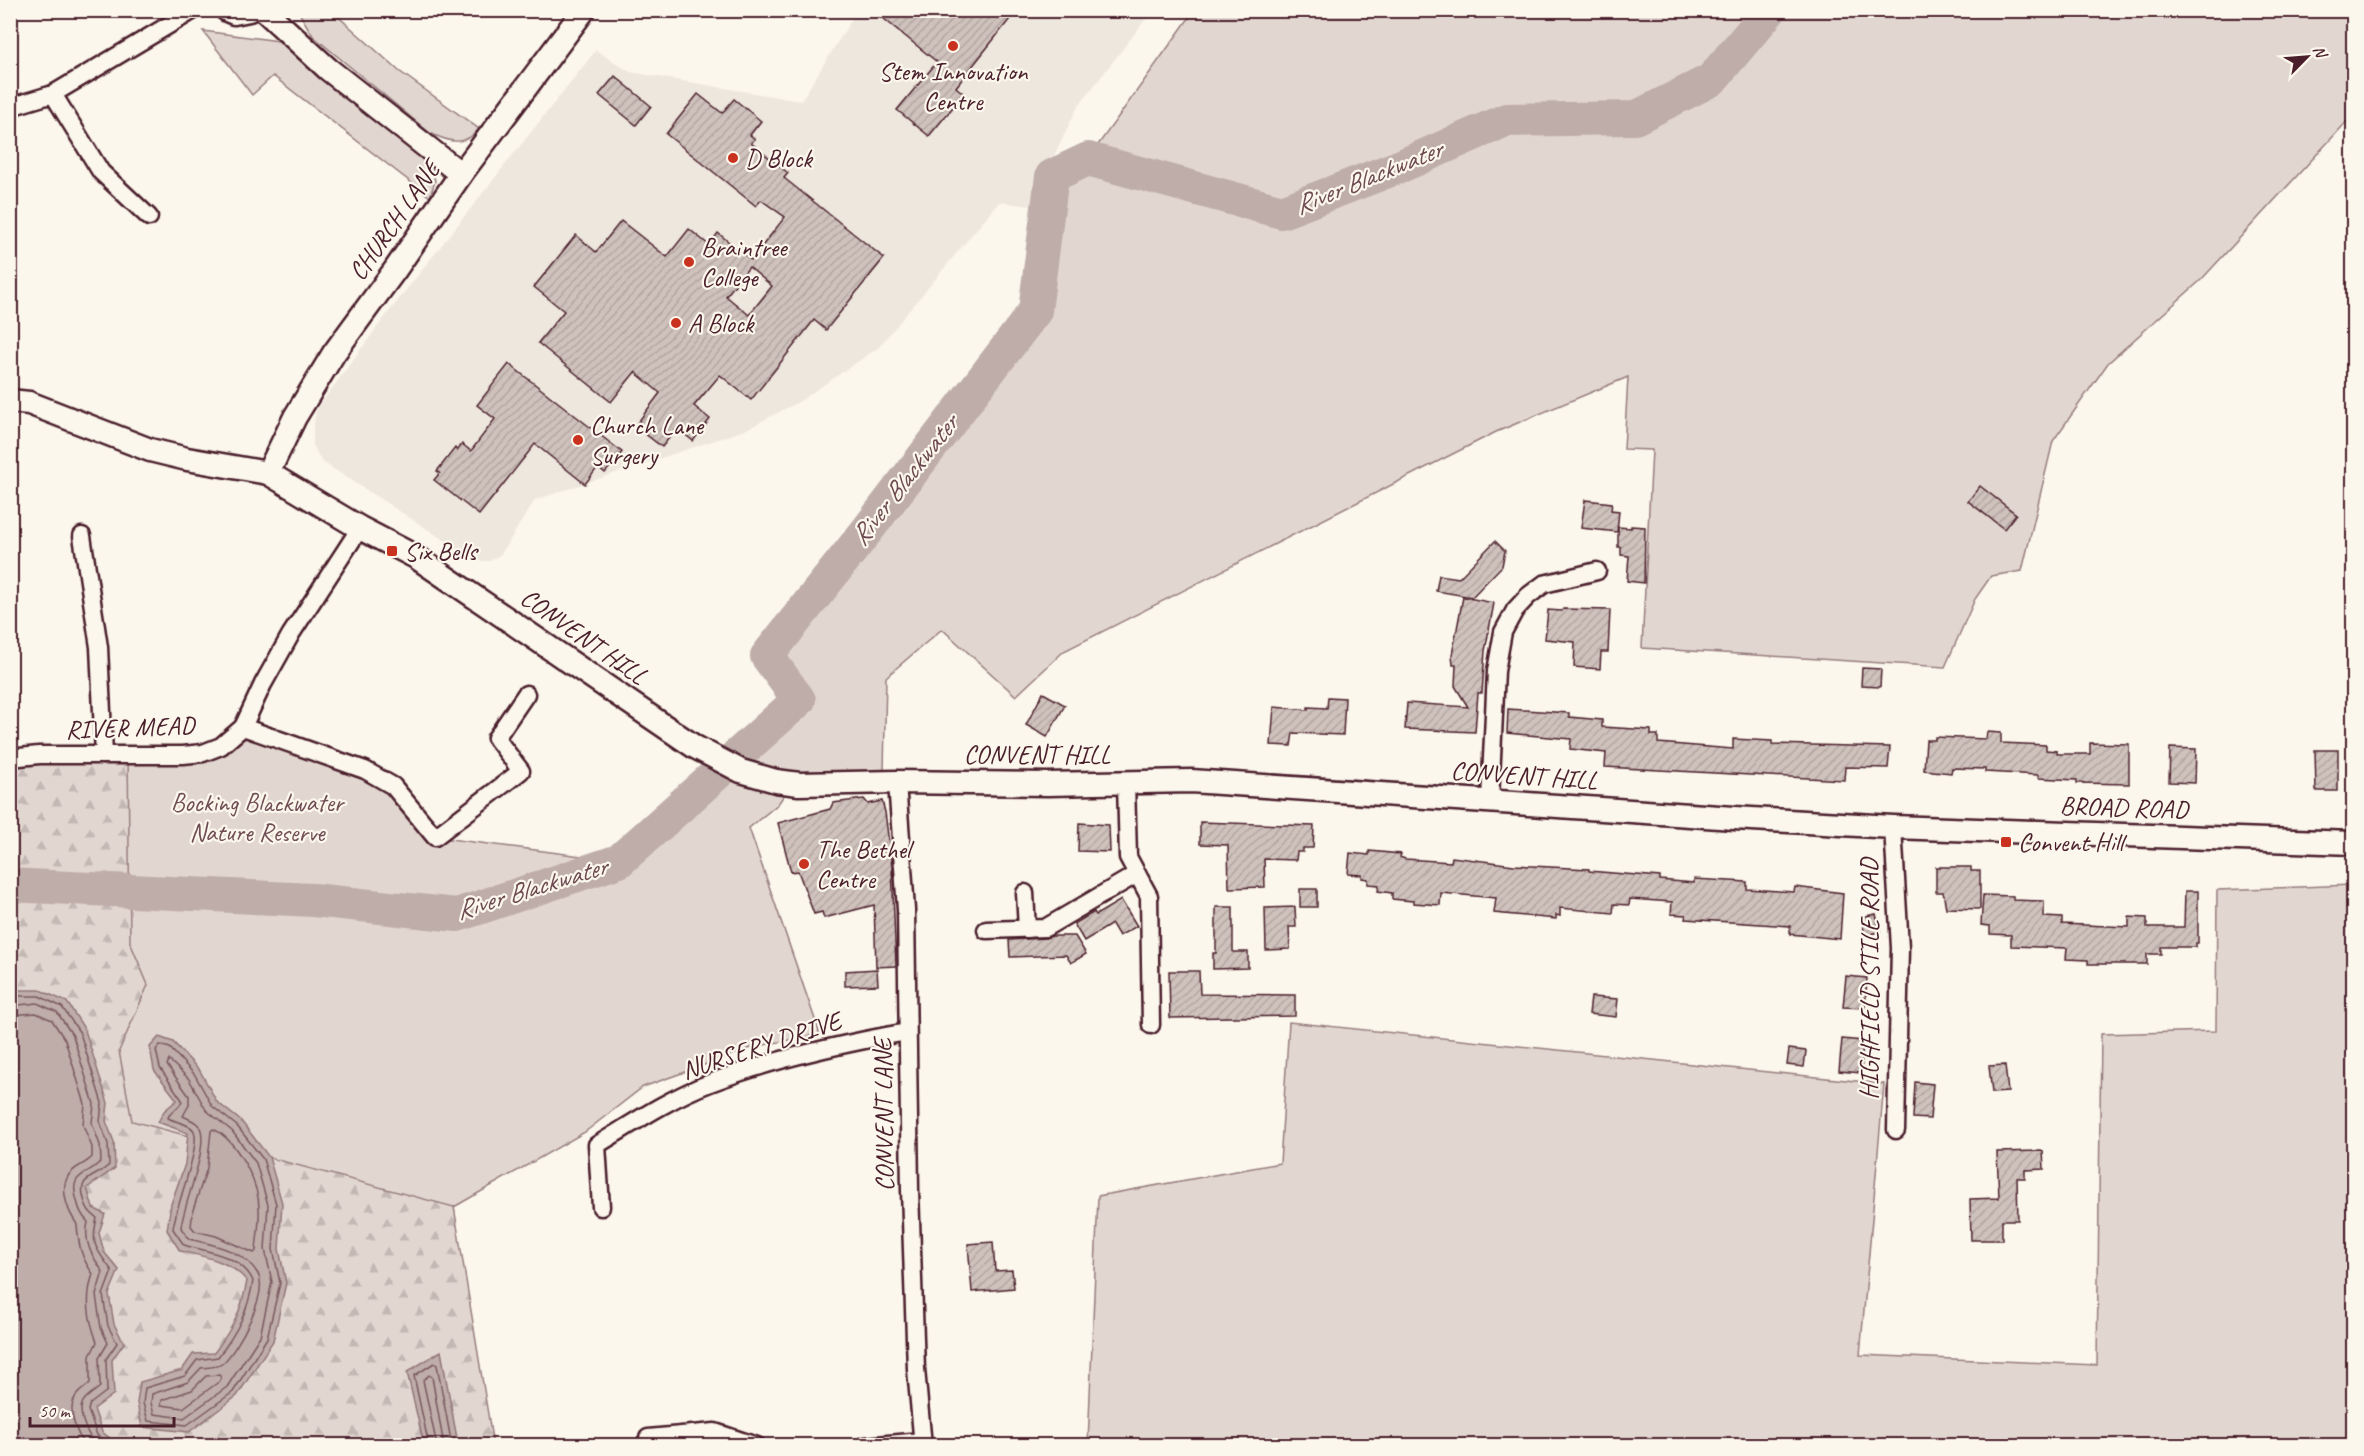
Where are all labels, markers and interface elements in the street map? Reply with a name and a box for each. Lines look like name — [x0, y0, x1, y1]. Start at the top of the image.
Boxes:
north arrow — [2277, 27, 2337, 87]
marker: Stem Innovation Centre — [946, 39, 960, 53]
text: N — [2309, 42, 2332, 63]
place label: Stem Innovation Centre — [878, 55, 1029, 118]
water label: River Blackwater — [1289, 130, 1451, 222]
place label: D Block — [745, 142, 814, 175]
street label: CHURCH LANE — [341, 151, 450, 287]
marker: D Block — [726, 151, 740, 165]
place label: Braintree College — [701, 231, 789, 294]
marker: Braintree College — [682, 255, 696, 269]
place label: A Block — [688, 307, 756, 340]
marker: A Block — [669, 316, 683, 330]
water label: River Blackwater — [843, 405, 968, 552]
place label: Church Lane Surgery — [590, 409, 705, 472]
marker: Church Lane Surgery — [571, 433, 585, 447]
place label: Six Bells — [404, 535, 479, 568]
marker: Six Bells — [385, 544, 399, 558]
street label: CONVENT HILL — [514, 581, 654, 692]
street label: RIVER MEAD — [65, 709, 197, 746]
street label: CONVENT HILL — [964, 738, 1111, 771]
street label: CONVENT HILL — [1450, 754, 1599, 797]
park label: Bocking Blackwater Nature Reserve — [171, 786, 346, 849]
street label: BROAD ROAD — [2059, 789, 2191, 826]
place label: Convent Hill — [2018, 826, 2128, 859]
place label: The Bethel Centre — [816, 833, 915, 896]
marker: Convent Hill — [1999, 835, 2013, 849]
water label: River Blackwater — [451, 848, 615, 927]
street label: HIGHFIELD STILE ROAD — [1853, 856, 1886, 1100]
marker: The Bethel Centre — [797, 857, 811, 871]
street label: NURSERY DRIVE — [677, 1003, 848, 1087]
street label: CONVENT LANE — [866, 1035, 901, 1192]
scale bar — [30, 1390, 174, 1428]
text: 50 m — [39, 1400, 72, 1422]

